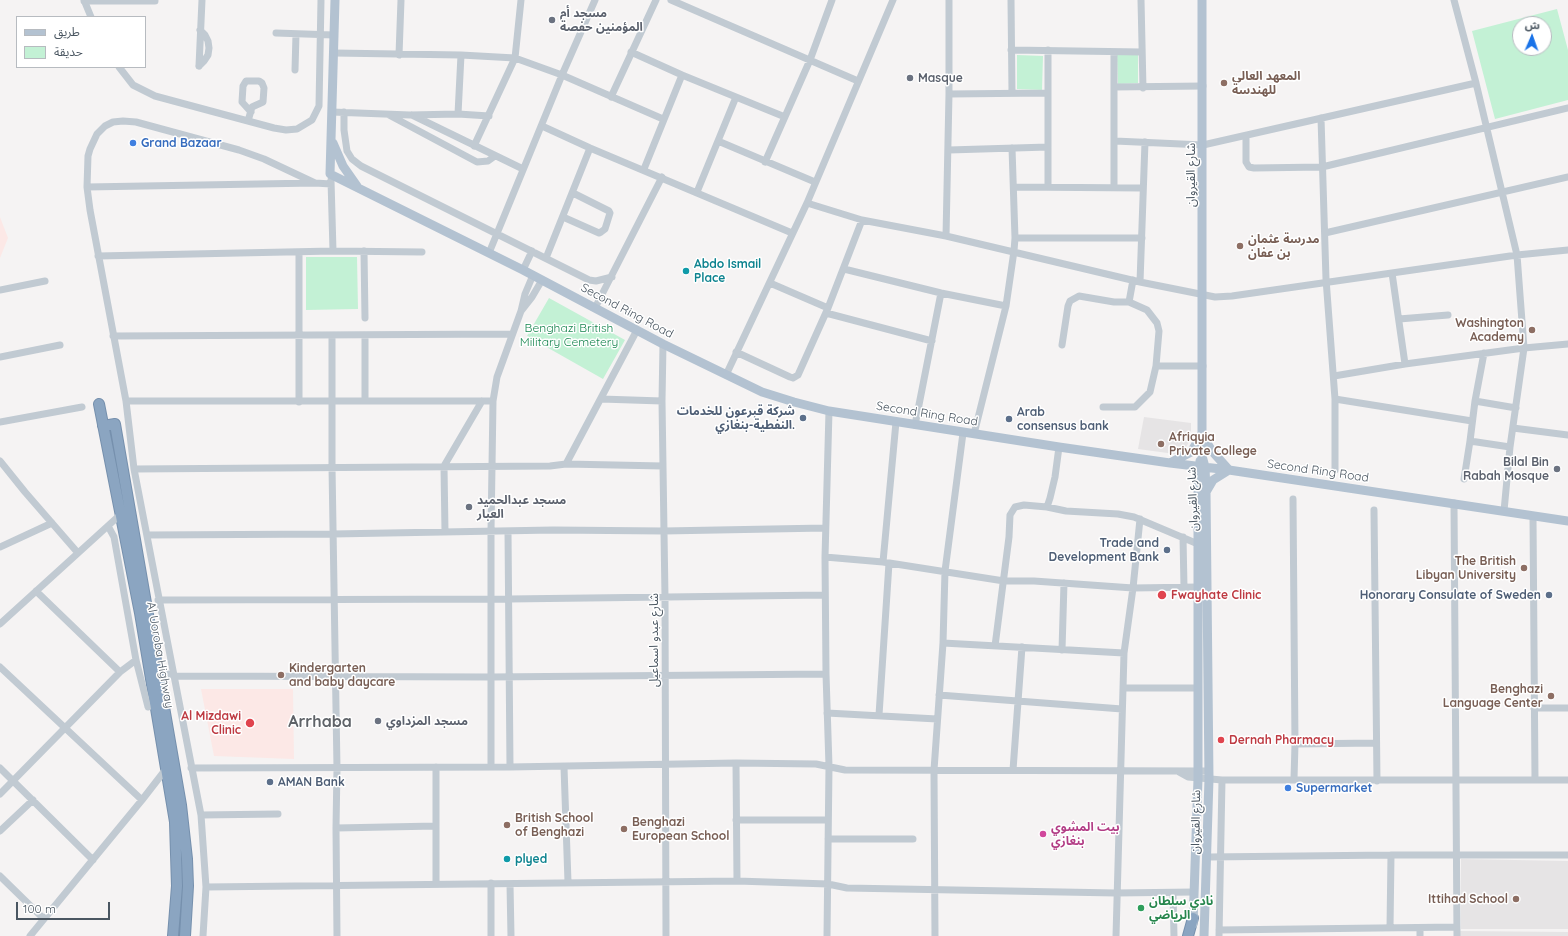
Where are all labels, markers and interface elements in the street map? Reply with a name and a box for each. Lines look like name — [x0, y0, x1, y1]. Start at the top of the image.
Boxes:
place label: مسجد أم المؤمنين حفصة — [560, 6, 643, 34]
marker: مسجد أم المؤمنين حفصة — [547, 15, 557, 25]
legend — [16, 16, 146, 68]
north arrow — [1512, 16, 1552, 56]
text: ش — [1525, 18, 1540, 32]
text: طريق — [54, 24, 80, 39]
text: حديقة — [54, 44, 83, 59]
place label: المعهد العالي للهندسة — [1232, 69, 1300, 97]
place label: Masque — [918, 71, 963, 85]
marker: Masque — [905, 73, 915, 83]
marker: المعهد العالي للهندسة — [1219, 78, 1229, 88]
place label: Grand Bazaar — [141, 136, 222, 150]
marker: Grand Bazaar — [128, 138, 138, 148]
street label: شارع القيروان — [1184, 143, 1198, 207]
place label: مدرسة عثمان بن عفان — [1248, 232, 1320, 260]
marker: مدرسة عثمان بن عفان — [1235, 241, 1245, 251]
place label: Abdo Ismail Place — [694, 257, 761, 285]
marker: Abdo Ismail Place — [681, 266, 691, 276]
street label: Second Ring Road — [578, 281, 676, 341]
place label: Washington Academy — [1455, 316, 1524, 344]
park label: Benghazi British Military Cemetery — [520, 321, 618, 349]
marker: Washington Academy — [1527, 325, 1537, 335]
street label: Second Ring Road — [875, 399, 979, 429]
place label: شركة قبرعون للخدمات النفطية-بنغازي. — [677, 404, 795, 432]
place label: Arab consensus bank — [1017, 405, 1109, 433]
marker: شركة قبرعون للخدمات النفطية-بنغازي. — [798, 413, 808, 423]
marker: Arab consensus bank — [1004, 414, 1014, 424]
place label: Afriqyia Private College — [1169, 430, 1257, 458]
marker: Afriqyia Private College — [1156, 439, 1166, 449]
place label: Bilal Bin Rabah Mosque — [1463, 455, 1549, 483]
street label: Second Ring Road — [1266, 457, 1370, 485]
marker: Bilal Bin Rabah Mosque — [1552, 464, 1562, 474]
street label: شارع القيروان — [1185, 467, 1201, 531]
place label: مسجد عبدالحميد العبار — [477, 493, 566, 521]
marker: مسجد عبدالحميد العبار — [464, 502, 474, 512]
place label: Trade and Development Bank — [1048, 536, 1159, 564]
marker: Trade and Development Bank — [1162, 545, 1172, 555]
place label: The British Libyan University — [1416, 554, 1516, 582]
marker: The British Libyan University — [1519, 563, 1529, 573]
place label: Fwayhate Clinic — [1171, 588, 1261, 602]
place label: Honorary Consulate of Sweden — [1360, 588, 1541, 602]
marker: Fwayhate Clinic — [1156, 589, 1168, 601]
marker: Honorary Consulate of Sweden — [1544, 590, 1554, 600]
street label: شارع عبدو اسماعيل — [647, 593, 661, 687]
street label: Al Uoroba Highway — [144, 601, 176, 709]
place label: Kindergarten and baby daycare — [289, 661, 395, 689]
marker: Kindergarten and baby daycare — [276, 670, 286, 680]
place label: Benghazi Language Center — [1443, 682, 1543, 710]
marker: Benghazi Language Center — [1546, 691, 1556, 701]
place label: Al Mizdawi Clinic — [181, 709, 241, 737]
district label: Arrhaba — [288, 712, 352, 732]
place label: مسجد المزداوي — [386, 714, 468, 728]
marker: مسجد المزداوي — [373, 716, 383, 726]
marker: Al Mizdawi Clinic — [244, 717, 256, 729]
place label: Dernah Pharmacy — [1229, 733, 1334, 747]
marker: Dernah Pharmacy — [1216, 735, 1226, 745]
place label: AMAN Bank — [278, 775, 345, 789]
marker: AMAN Bank — [265, 777, 275, 787]
place label: Supermarket — [1296, 781, 1372, 795]
marker: Supermarket — [1283, 783, 1293, 793]
street label: شارع القيروان — [1188, 790, 1204, 854]
place label: British School of Benghazi — [515, 811, 593, 839]
place label: Benghazi European School — [632, 815, 730, 843]
marker: British School of Benghazi — [502, 820, 512, 830]
place label: بيت المشوي بنغازي — [1051, 820, 1119, 848]
marker: Benghazi European School — [619, 824, 629, 834]
marker: بيت المشوي بنغازي — [1038, 829, 1048, 839]
place label: plyed — [515, 852, 547, 866]
marker: plyed — [502, 854, 512, 864]
place label: Ittihad School — [1428, 892, 1508, 906]
scale bar — [18, 894, 112, 920]
place label: نادي سلطان الرياضي — [1149, 894, 1213, 922]
marker: Ittihad School — [1511, 894, 1521, 904]
text: 100 m — [23, 901, 56, 916]
marker: نادي سلطان الرياضي — [1136, 903, 1146, 913]

